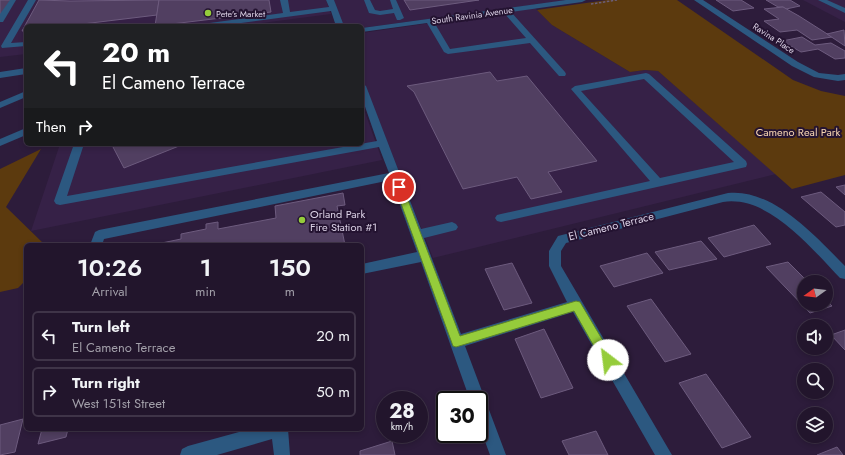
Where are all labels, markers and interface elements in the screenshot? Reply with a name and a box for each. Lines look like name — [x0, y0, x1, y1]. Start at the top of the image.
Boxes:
street label: South Ravinia Avenue — [431, 3, 514, 27]
place label: Pete's Market — [216, 7, 266, 20]
marker: Pete's Market — [203, 8, 213, 18]
street label: Ravina Place — [750, 20, 798, 57]
text: 20 m — [102, 32, 170, 73]
icon: left — [36, 40, 88, 92]
text: El Cameno Terrace — [102, 70, 245, 96]
text: Then — [36, 116, 66, 138]
icon: right — [74, 116, 96, 138]
park label: Cameno Real Park — [756, 124, 841, 140]
pin — [382, 170, 416, 204]
icon: arrive — [388, 176, 410, 198]
place label: Orland Park Fire Station #1 — [310, 206, 377, 235]
street label: El Cameno Terrace — [567, 208, 656, 244]
marker: Orland Park Fire Station #1 — [297, 215, 307, 225]
text: 10:26 — [77, 250, 142, 285]
text: 1 — [200, 250, 211, 285]
text: 150 — [269, 250, 311, 285]
north arrow — [797, 275, 833, 311]
map controls — [797, 275, 833, 443]
text: Arrival — [92, 282, 128, 301]
text: min — [195, 282, 216, 301]
text: m — [285, 282, 295, 301]
text: Turn left — [72, 316, 130, 338]
button: sound — [797, 319, 833, 355]
icon: left — [38, 325, 60, 347]
text: 20 m — [316, 325, 350, 347]
text: El Cameno Terrace — [72, 338, 175, 357]
position arrow — [587, 339, 629, 381]
button: search — [797, 363, 833, 399]
text: Turn right — [72, 372, 140, 394]
icon: right — [38, 381, 60, 403]
text: 50 m — [316, 381, 350, 403]
speed limit sign: 30 — [436, 391, 488, 443]
text: West 151st Street — [72, 394, 165, 413]
text: 28 — [389, 397, 415, 426]
button: layers — [797, 407, 833, 443]
text: km/h — [391, 419, 413, 434]

